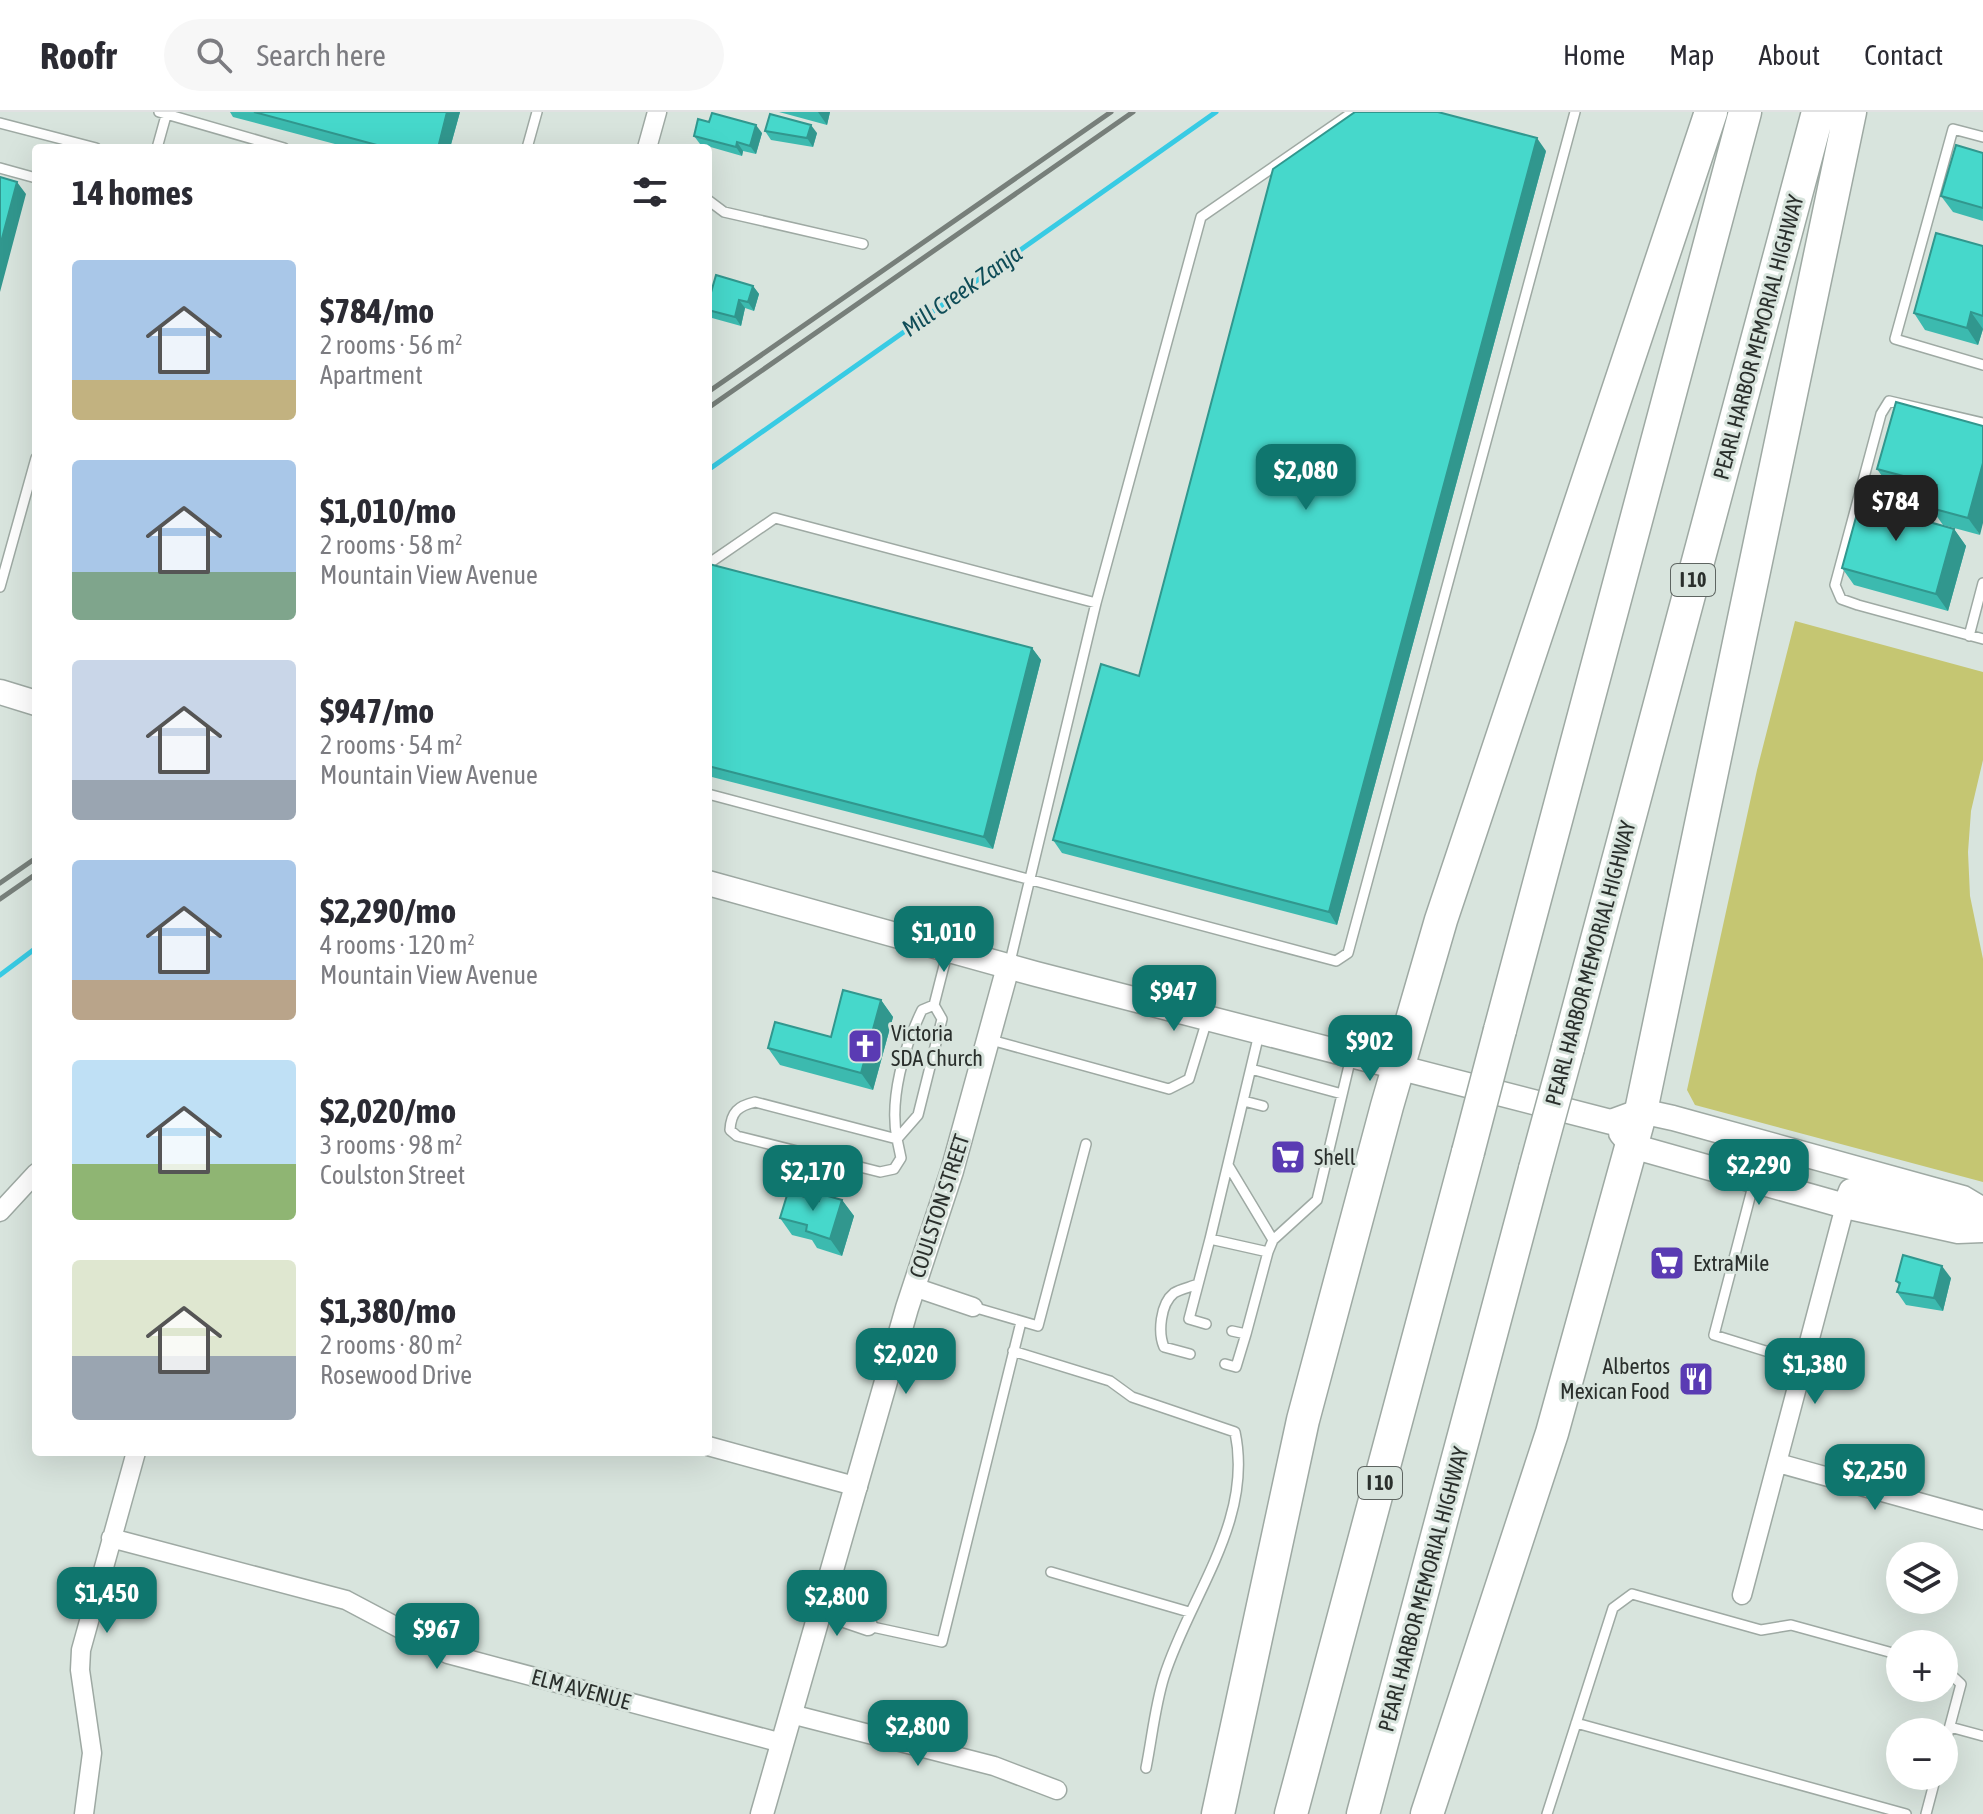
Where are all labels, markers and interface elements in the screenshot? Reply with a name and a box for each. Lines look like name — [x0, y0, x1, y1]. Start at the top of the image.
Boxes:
search box — [164, 19, 724, 91]
icon: search — [192, 33, 236, 77]
text: Roofr — [40, 34, 116, 77]
text: Search here — [256, 38, 386, 72]
text: Home — [1563, 39, 1625, 71]
text: Map — [1669, 39, 1714, 71]
text: About — [1758, 39, 1820, 71]
text: Contact — [1864, 39, 1943, 71]
icon: filters — [628, 170, 672, 214]
text: 14 homes — [72, 173, 193, 212]
street label: PEARL HARBOR MEMORIAL HIGHWAY — [1707, 192, 1809, 482]
water label: Mill Creek Zanja — [897, 239, 1027, 342]
text: $784/mo — [320, 291, 434, 330]
icon: home — [136, 292, 232, 388]
text: 2 rooms · 56 m² — [320, 330, 462, 360]
text: Apartment — [320, 360, 423, 390]
pin: $2,080 — [1241, 444, 1371, 512]
text: $2,080 — [1274, 455, 1338, 485]
pin: $784 — [1849, 475, 1943, 543]
text: $784 — [1872, 486, 1920, 516]
text: $1,010/mo — [320, 491, 456, 530]
icon: home — [136, 492, 232, 588]
text: 2 rooms · 58 m² — [320, 530, 462, 560]
text: Mountain View Avenue — [320, 560, 538, 590]
road number: I 10 — [1671, 564, 1715, 596]
text: $947/mo — [320, 691, 434, 730]
icon: home — [136, 692, 232, 788]
text: 2 rooms · 54 m² — [320, 730, 462, 760]
text: Mountain View Avenue — [320, 760, 538, 790]
street label: PEARL HARBOR MEMORIAL HIGHWAY — [1539, 818, 1641, 1108]
text: $2,290/mo — [320, 891, 456, 930]
icon: home — [136, 892, 232, 988]
pin: $1,010 — [879, 906, 1009, 974]
text: $1,010 — [912, 917, 976, 947]
text: 4 rooms · 120 m² — [320, 930, 475, 960]
text: Mountain View Avenue — [320, 960, 538, 990]
pin: $947 — [1127, 965, 1221, 1033]
text: $947 — [1150, 976, 1198, 1006]
pin: $902 — [1323, 1015, 1417, 1083]
place label: Victoria SDA Church — [891, 1020, 983, 1071]
text: $902 — [1346, 1026, 1394, 1056]
church icon: Victoria SDA Church — [846, 1027, 884, 1065]
text: $2,020/mo — [320, 1091, 456, 1130]
icon: home — [136, 1092, 232, 1188]
text: 3 rooms · 98 m² — [320, 1130, 462, 1160]
street label: COULSTON STREET — [904, 1131, 975, 1281]
supermarket icon: Shell — [1269, 1138, 1307, 1176]
pin: $2,290 — [1694, 1139, 1824, 1207]
place label: Shell — [1314, 1144, 1356, 1170]
pin: $2,170 — [748, 1145, 878, 1213]
text: $2,290 — [1727, 1150, 1791, 1180]
text: $2,170 — [781, 1156, 845, 1186]
text: Coulston Street — [320, 1160, 465, 1190]
supermarket icon: ExtraMile — [1648, 1244, 1686, 1282]
place label: ExtraMile — [1693, 1250, 1769, 1276]
text: $1,380/mo — [320, 1291, 456, 1330]
icon: home — [136, 1292, 232, 1388]
pin: $2,020 — [841, 1328, 971, 1396]
text: 2 rooms · 80 m² — [320, 1330, 462, 1360]
pin: $1,380 — [1750, 1338, 1880, 1406]
text: $2,020 — [874, 1339, 938, 1369]
text: $1,380 — [1783, 1349, 1847, 1379]
place label: Albertos Mexican Food — [1560, 1353, 1670, 1404]
text: Rosewood Drive — [320, 1360, 472, 1390]
restaurant icon: Albertos Mexican Food — [1677, 1360, 1715, 1398]
street label: PEARL HARBOR MEMORIAL HIGHWAY — [1372, 1444, 1474, 1734]
pin: $2,250 — [1810, 1444, 1940, 1512]
text: $2,250 — [1843, 1455, 1907, 1485]
road number: I 10 — [1358, 1467, 1402, 1499]
map controls — [1886, 1542, 1958, 1790]
button: layers — [1886, 1542, 1958, 1614]
pin: $1,450 — [42, 1567, 172, 1635]
pin: $2,800 — [772, 1570, 902, 1638]
text: $1,450 — [75, 1578, 139, 1608]
text: $2,800 — [805, 1581, 869, 1611]
pin: $967 — [390, 1603, 484, 1671]
text: $967 — [413, 1614, 461, 1644]
button: + — [1886, 1630, 1958, 1702]
street label: ELM AVENUE — [529, 1663, 634, 1715]
pin: $2,800 — [853, 1700, 983, 1768]
text: $2,800 — [886, 1711, 950, 1741]
button: − — [1886, 1718, 1958, 1790]

